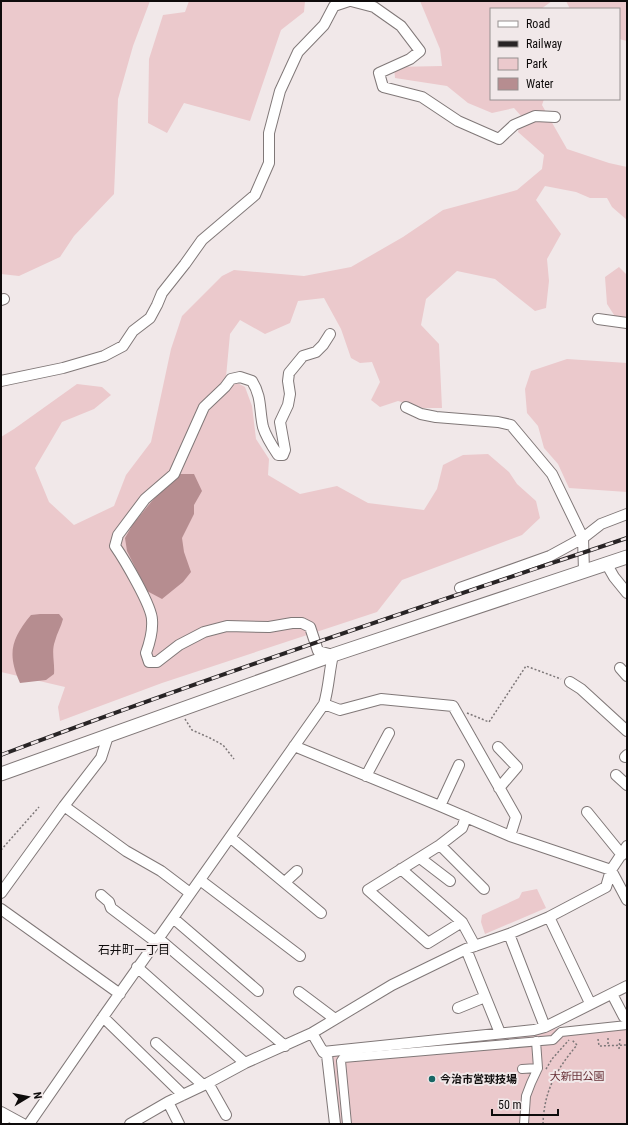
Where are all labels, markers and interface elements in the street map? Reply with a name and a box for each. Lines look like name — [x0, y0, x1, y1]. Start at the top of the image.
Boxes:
legend — [490, 8, 620, 100]
text: Road — [526, 17, 550, 31]
text: Railway — [526, 37, 562, 51]
text: Park — [526, 57, 548, 71]
text: Water — [526, 77, 554, 91]
district label: 石井町一丁目 — [98, 943, 170, 957]
park label: 大新田公園 — [550, 1070, 605, 1083]
place label: 今治市営球技場 — [440, 1073, 517, 1086]
marker: 今治市営球技場 — [427, 1074, 437, 1084]
north arrow — [8, 1077, 48, 1117]
text: N — [30, 1091, 44, 1100]
scale bar — [492, 1091, 558, 1117]
text: 50 m — [498, 1098, 522, 1112]

